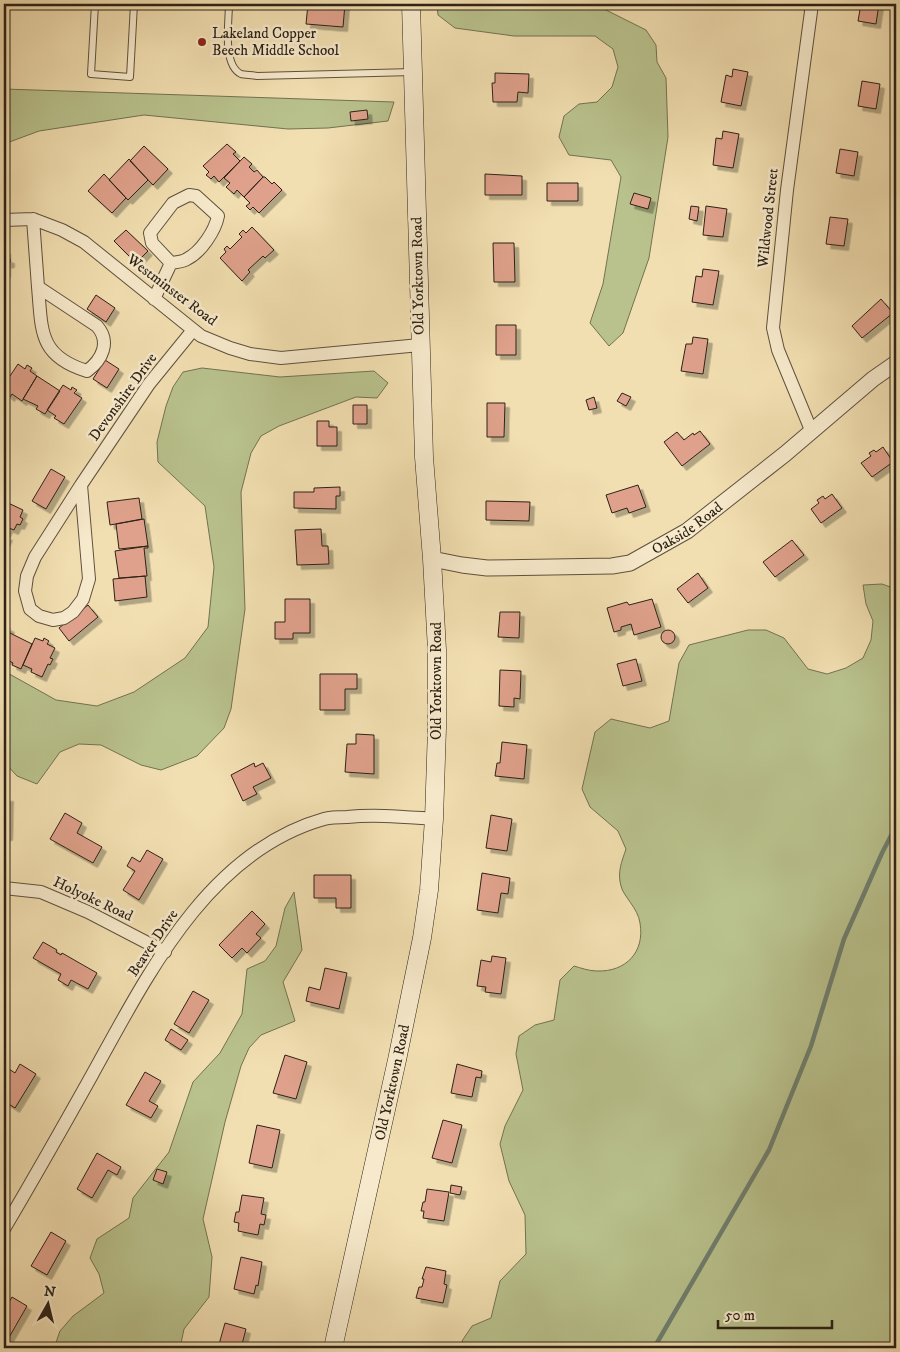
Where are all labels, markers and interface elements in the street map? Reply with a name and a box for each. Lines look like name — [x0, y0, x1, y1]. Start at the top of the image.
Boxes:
place label: Lakeland Copper Beech Middle School — [212, 24, 340, 60]
marker: Lakeland Copper Beech Middle School — [196, 36, 208, 48]
street label: Wildwood Street — [753, 167, 783, 270]
street label: Old Yorktown Road — [407, 216, 429, 335]
street label: Westminster Road — [122, 249, 221, 330]
street label: Devonshire Drive — [85, 349, 161, 445]
street label: Oakside Road — [648, 497, 727, 558]
street label: Old Yorktown Road — [427, 621, 446, 740]
street label: Holyoke Road — [50, 872, 136, 926]
street label: Beaver Drive — [124, 906, 182, 980]
street label: Old Yorktown Road — [370, 1022, 414, 1142]
north arrow — [22, 1280, 72, 1330]
text: N — [43, 1282, 57, 1302]
scale bar — [718, 1297, 831, 1329]
text: 50 m — [725, 1306, 755, 1325]

